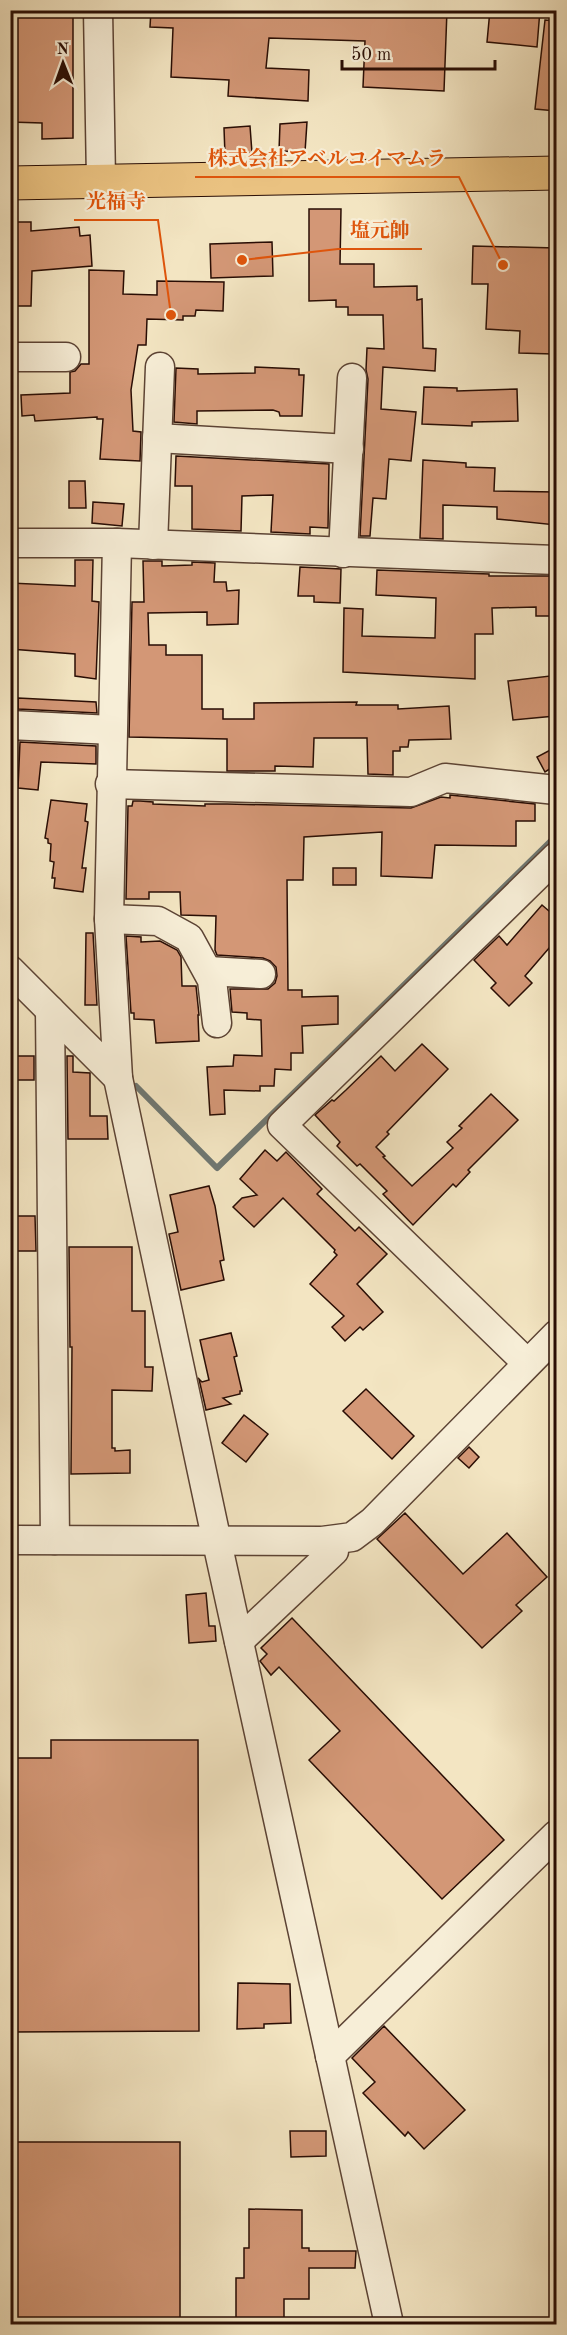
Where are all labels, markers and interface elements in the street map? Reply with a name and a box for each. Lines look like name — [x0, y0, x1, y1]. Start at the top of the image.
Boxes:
north arrow — [33, 33, 93, 93]
scale bar — [342, 33, 495, 71]
text: N — [57, 42, 70, 58]
text: 50 m — [351, 46, 391, 64]
callout: 株式会社アベルコイマムラ — [195, 139, 459, 177]
text: 株式会社アベルコイマムラ — [208, 147, 446, 170]
callout: 光福寺 — [74, 182, 158, 220]
text: 光福寺 — [86, 190, 146, 213]
callout: 塩元帥 — [338, 211, 422, 249]
text: 塩元帥 — [350, 220, 410, 242]

